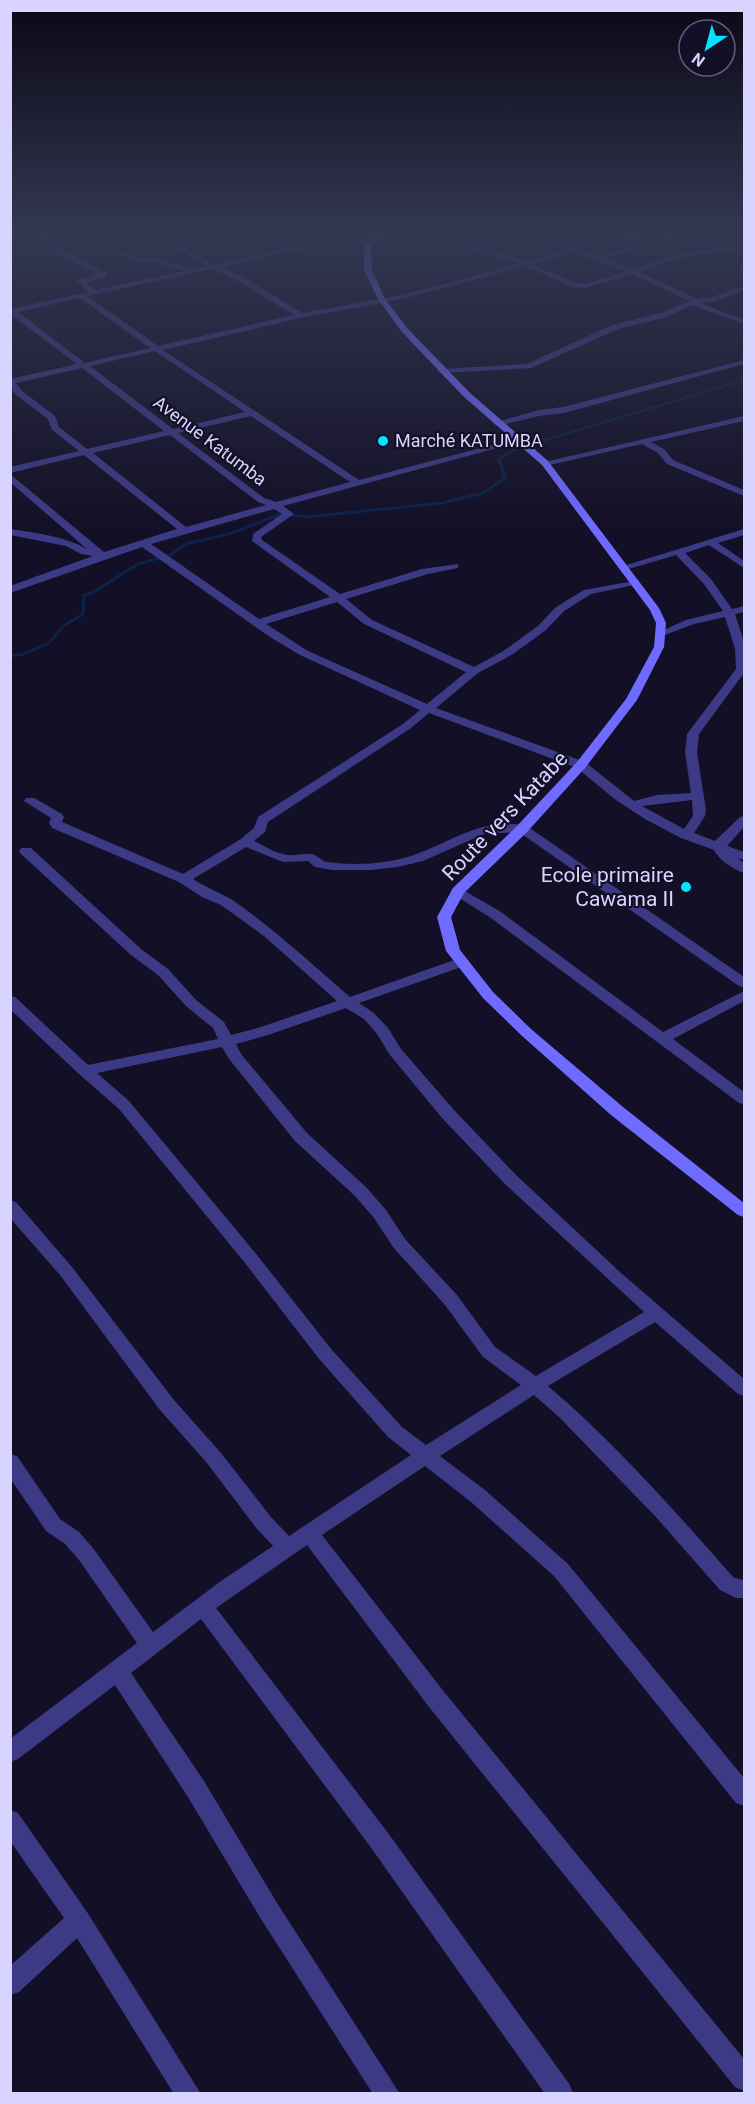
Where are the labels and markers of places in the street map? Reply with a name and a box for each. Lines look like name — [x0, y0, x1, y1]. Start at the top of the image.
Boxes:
place label: Marché KATUMBA — [395, 430, 543, 451]
marker: Marché KATUMBA — [376, 434, 390, 448]
place label: Ecole primaire Cawama II — [541, 863, 674, 911]
marker: Ecole primaire Cawama II — [679, 880, 693, 894]

